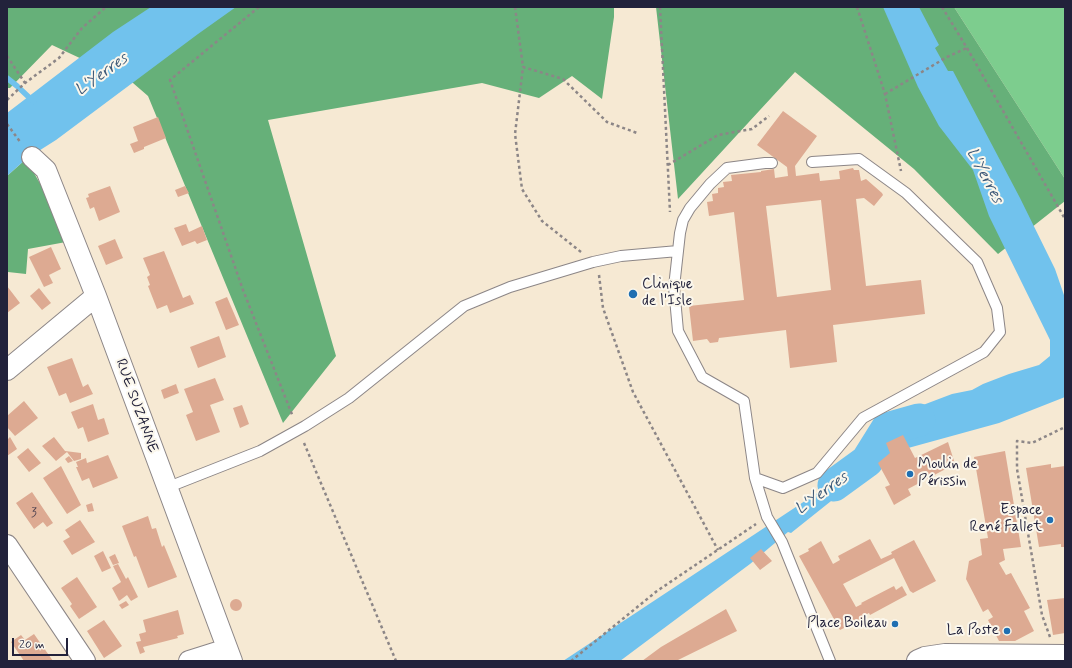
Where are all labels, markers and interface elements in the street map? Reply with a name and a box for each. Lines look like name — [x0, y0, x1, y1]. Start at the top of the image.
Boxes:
water label: L'Yerres — [72, 50, 132, 100]
water label: L'Yerres — [961, 145, 1007, 207]
place label: Clinique de l'Isle — [642, 276, 693, 311]
marker: Clinique de l'Isle — [627, 288, 639, 300]
street label: RUE SUZANNE — [111, 357, 161, 455]
place label: Moulin de Périssin — [918, 456, 977, 491]
water label: L'Yerres — [792, 469, 852, 519]
marker: Moulin de Périssin — [905, 469, 915, 479]
place label: Espace René Fallet — [969, 502, 1042, 537]
house number: 3 — [31, 505, 37, 521]
marker: Espace René Fallet — [1045, 515, 1055, 525]
place label: Place Boileau — [807, 615, 887, 633]
marker: Place Boileau — [890, 619, 900, 629]
place label: La Poste — [947, 622, 999, 640]
marker: La Poste — [1002, 626, 1012, 636]
scale bar — [14, 630, 70, 656]
text: 20 m — [19, 637, 45, 653]

